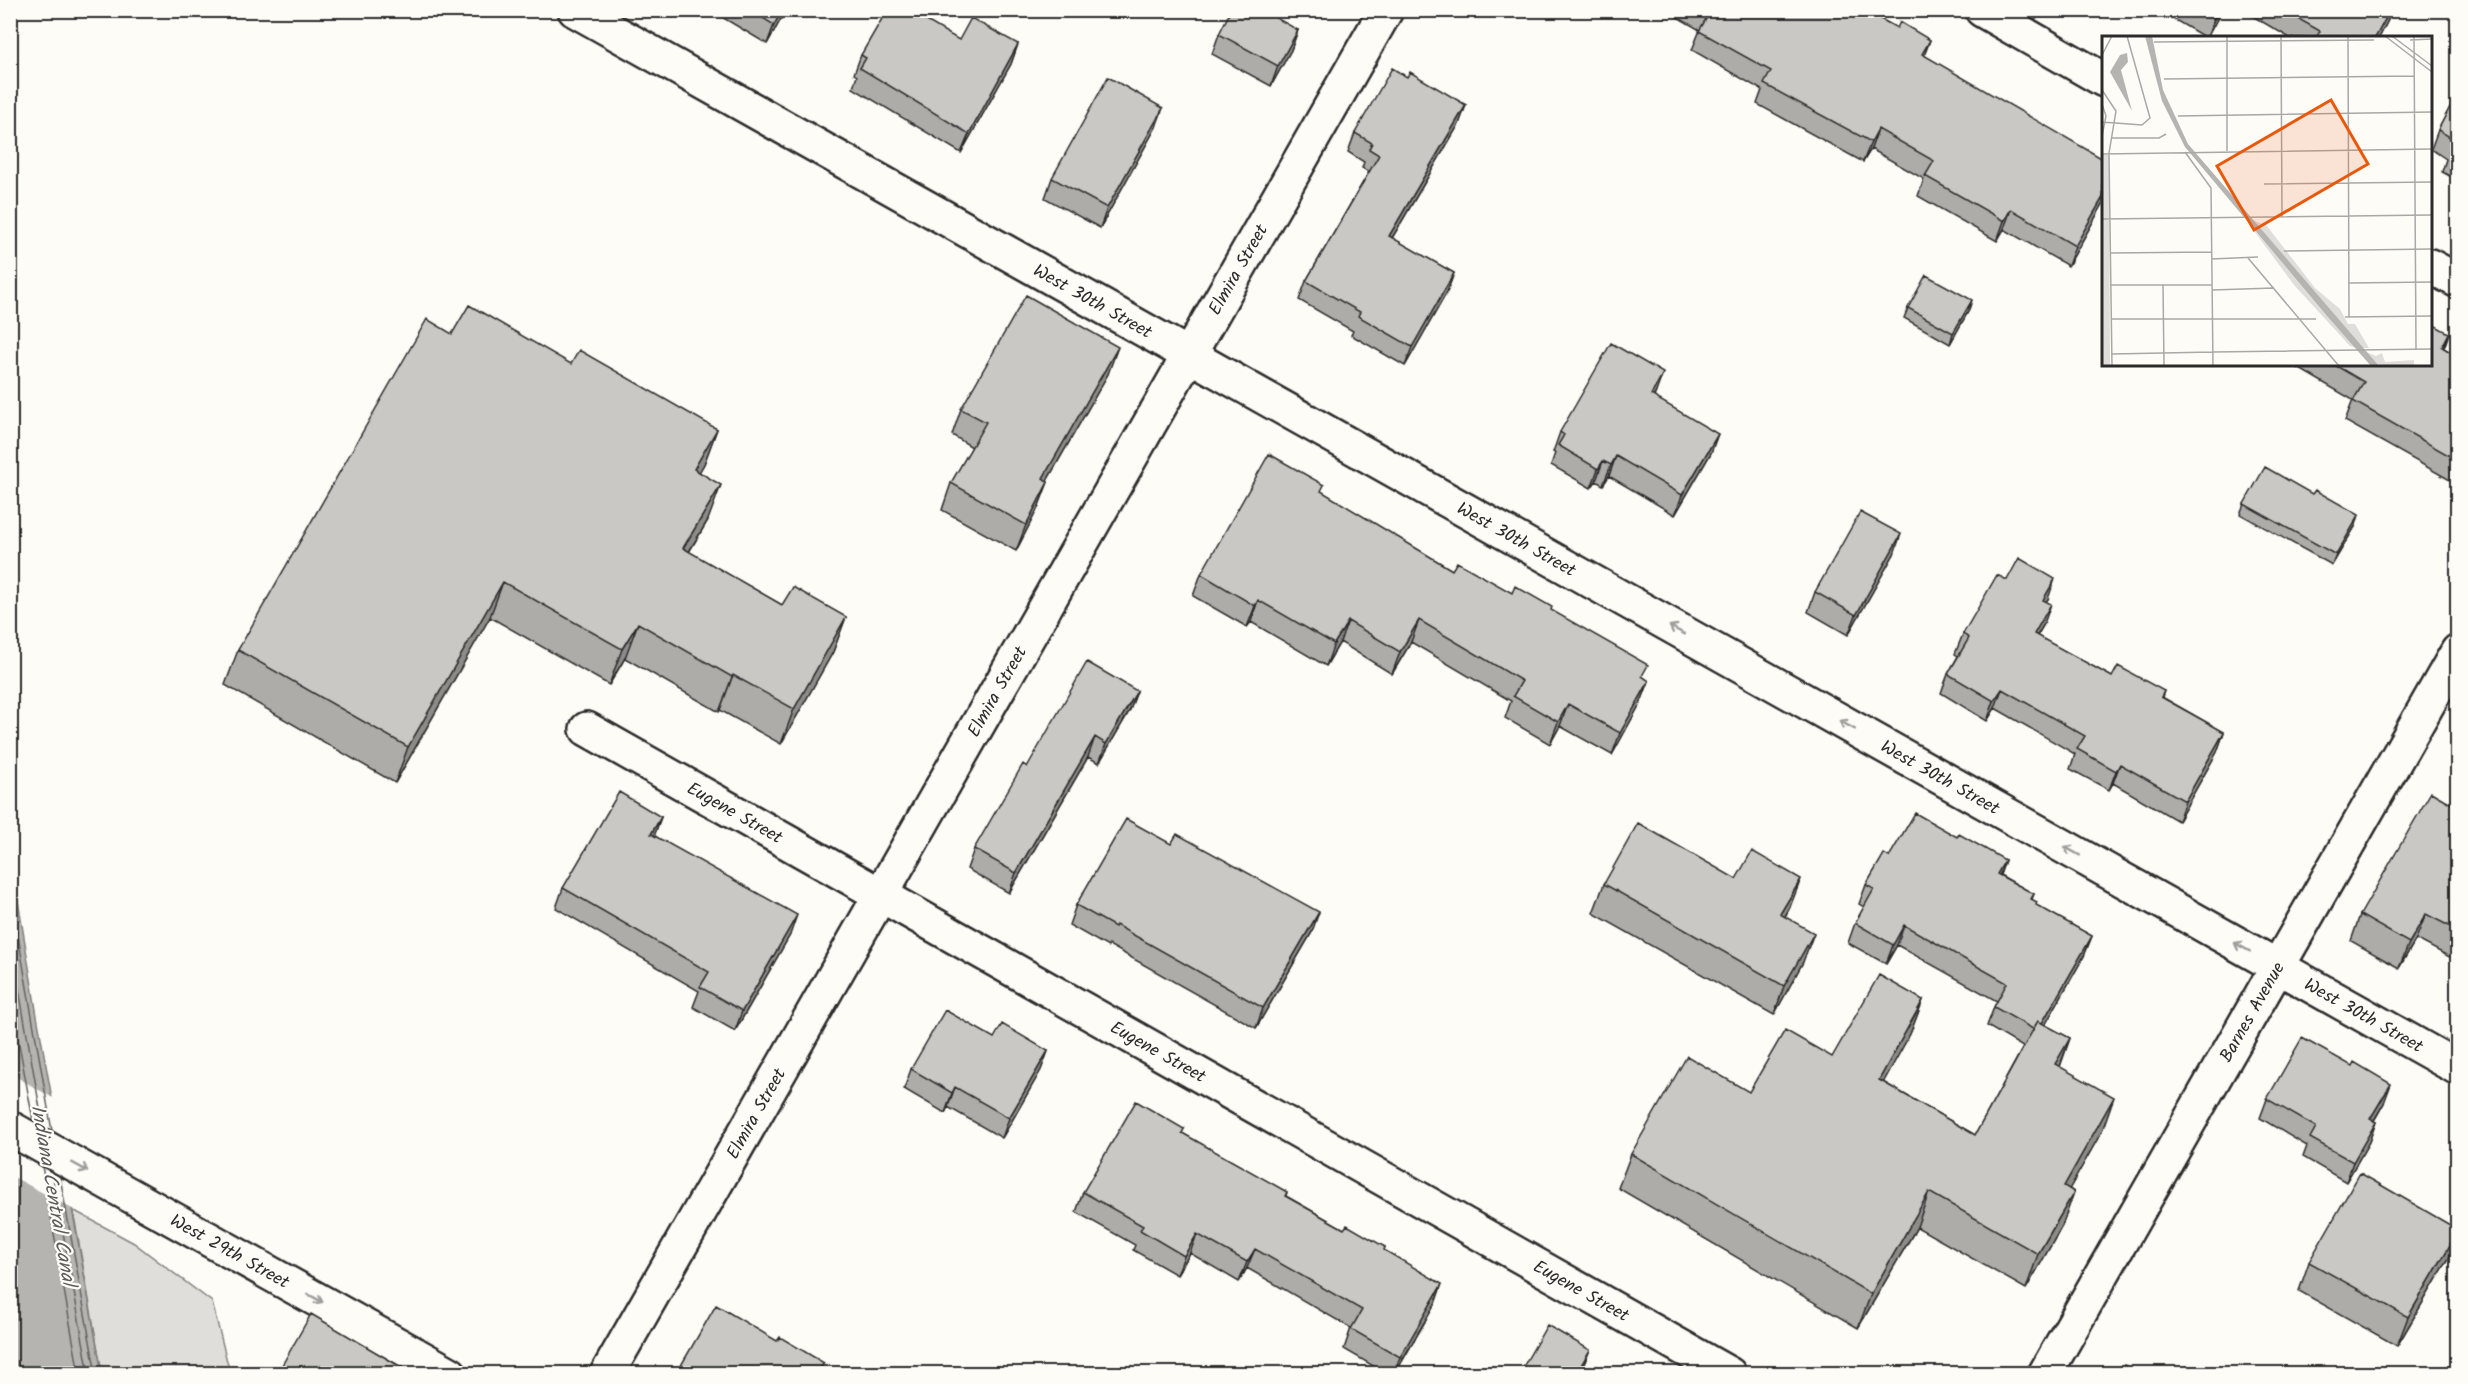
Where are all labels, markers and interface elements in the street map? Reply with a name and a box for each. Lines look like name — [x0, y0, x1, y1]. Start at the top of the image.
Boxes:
inset map — [2102, 36, 2432, 366]
street label: Elmira Street — [1202, 218, 1277, 321]
street label: West 30th Street — [1027, 257, 1158, 348]
street label: West 30th Street — [1451, 495, 1582, 586]
one-way arrow — [1669, 623, 1686, 635]
street label: Elmira Street — [960, 640, 1036, 743]
one-way arrow — [1839, 719, 1856, 731]
street label: West 30th Street — [1875, 733, 2005, 824]
street label: Eugene Street — [681, 775, 789, 853]
one-way arrow — [2063, 845, 2080, 857]
one-way arrow — [2233, 941, 2251, 952]
street label: Barnes Avenue — [2213, 957, 2293, 1068]
street label: West 30th Street — [2298, 971, 2429, 1062]
street label: Eugene Street — [1104, 1014, 1212, 1092]
street label: Elmira Street — [719, 1062, 795, 1165]
water label: Indiana Central Canal — [20, 1102, 84, 1293]
one-way arrow — [71, 1161, 88, 1173]
street label: West 29th Street — [164, 1207, 295, 1298]
street label: Eugene Street — [1527, 1253, 1635, 1331]
one-way arrow — [305, 1293, 323, 1304]

